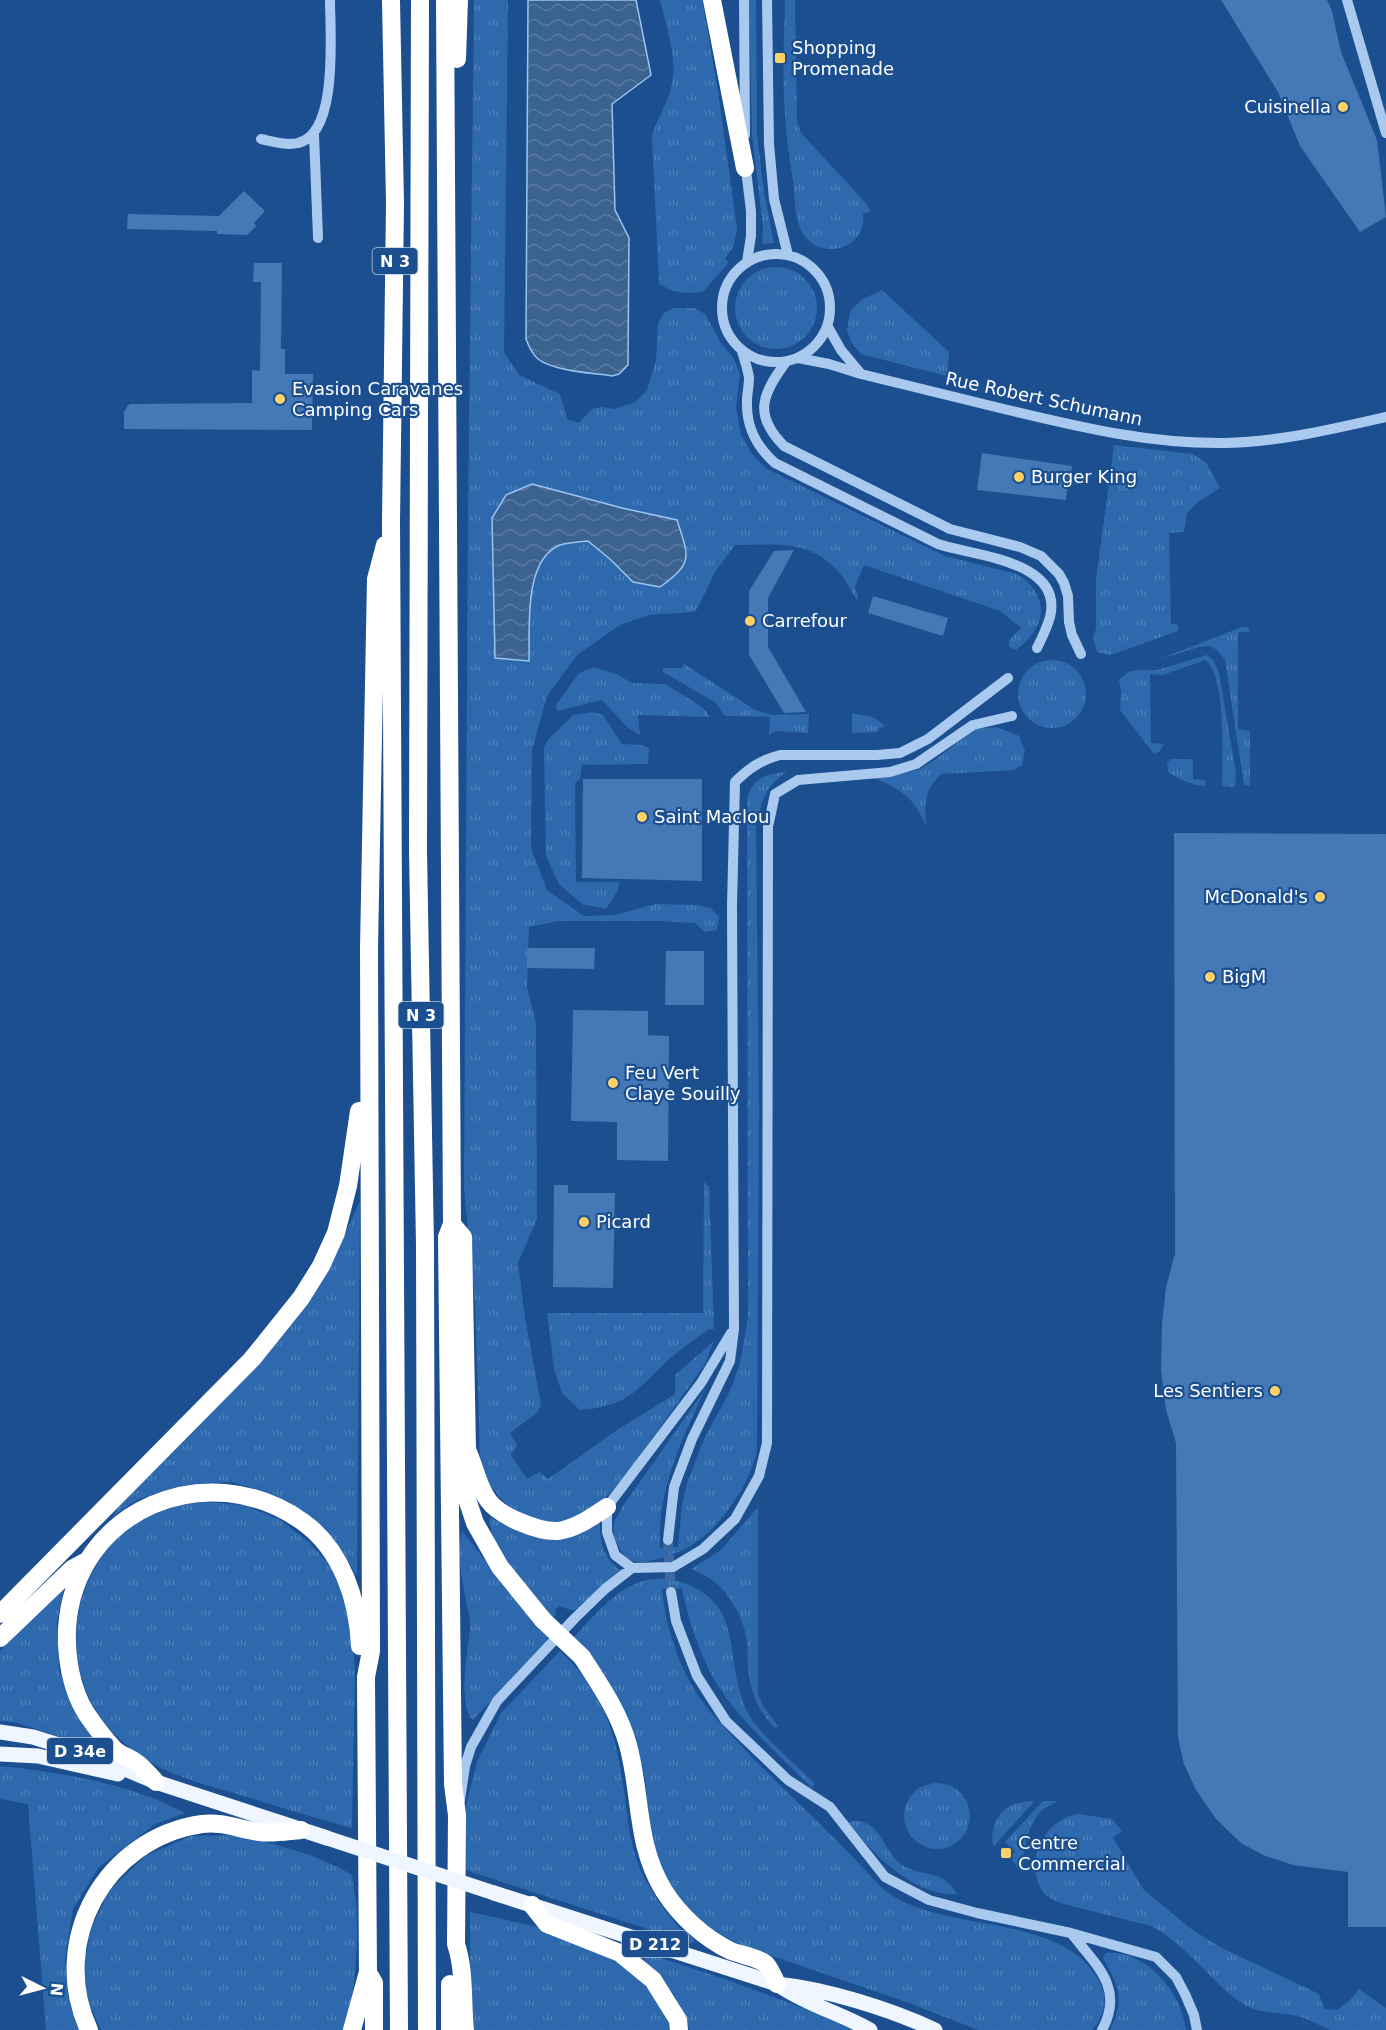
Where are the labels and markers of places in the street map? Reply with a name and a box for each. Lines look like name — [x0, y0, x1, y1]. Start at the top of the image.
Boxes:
place label: Shopping Promenade — [792, 37, 894, 79]
marker: Shopping Promenade — [773, 51, 787, 65]
place label: Cuisinella — [1244, 96, 1331, 117]
marker: Cuisinella — [1336, 100, 1350, 114]
place label: Evasion Caravanes Camping Cars — [292, 378, 463, 420]
marker: Evasion Caravanes Camping Cars — [273, 392, 287, 406]
place label: Burger King — [1031, 466, 1137, 487]
marker: Burger King — [1012, 470, 1026, 484]
place label: Carrefour — [762, 610, 848, 631]
marker: Carrefour — [743, 614, 757, 628]
place label: Saint Maclou — [654, 806, 770, 827]
marker: Saint Maclou — [635, 810, 649, 824]
place label: McDonald's — [1205, 886, 1308, 907]
marker: McDonald's — [1313, 890, 1327, 904]
place label: BigM — [1222, 966, 1266, 987]
marker: BigM — [1203, 970, 1217, 984]
place label: Feu Vert Claye Souilly — [625, 1062, 741, 1104]
marker: Feu Vert Claye Souilly — [606, 1076, 620, 1090]
place label: Picard — [596, 1211, 651, 1232]
marker: Picard — [577, 1215, 591, 1229]
place label: Les Sentiers — [1153, 1380, 1263, 1401]
marker: Les Sentiers — [1268, 1384, 1282, 1398]
place label: Centre Commercial — [1018, 1832, 1126, 1874]
marker: Centre Commercial — [999, 1846, 1013, 1860]

